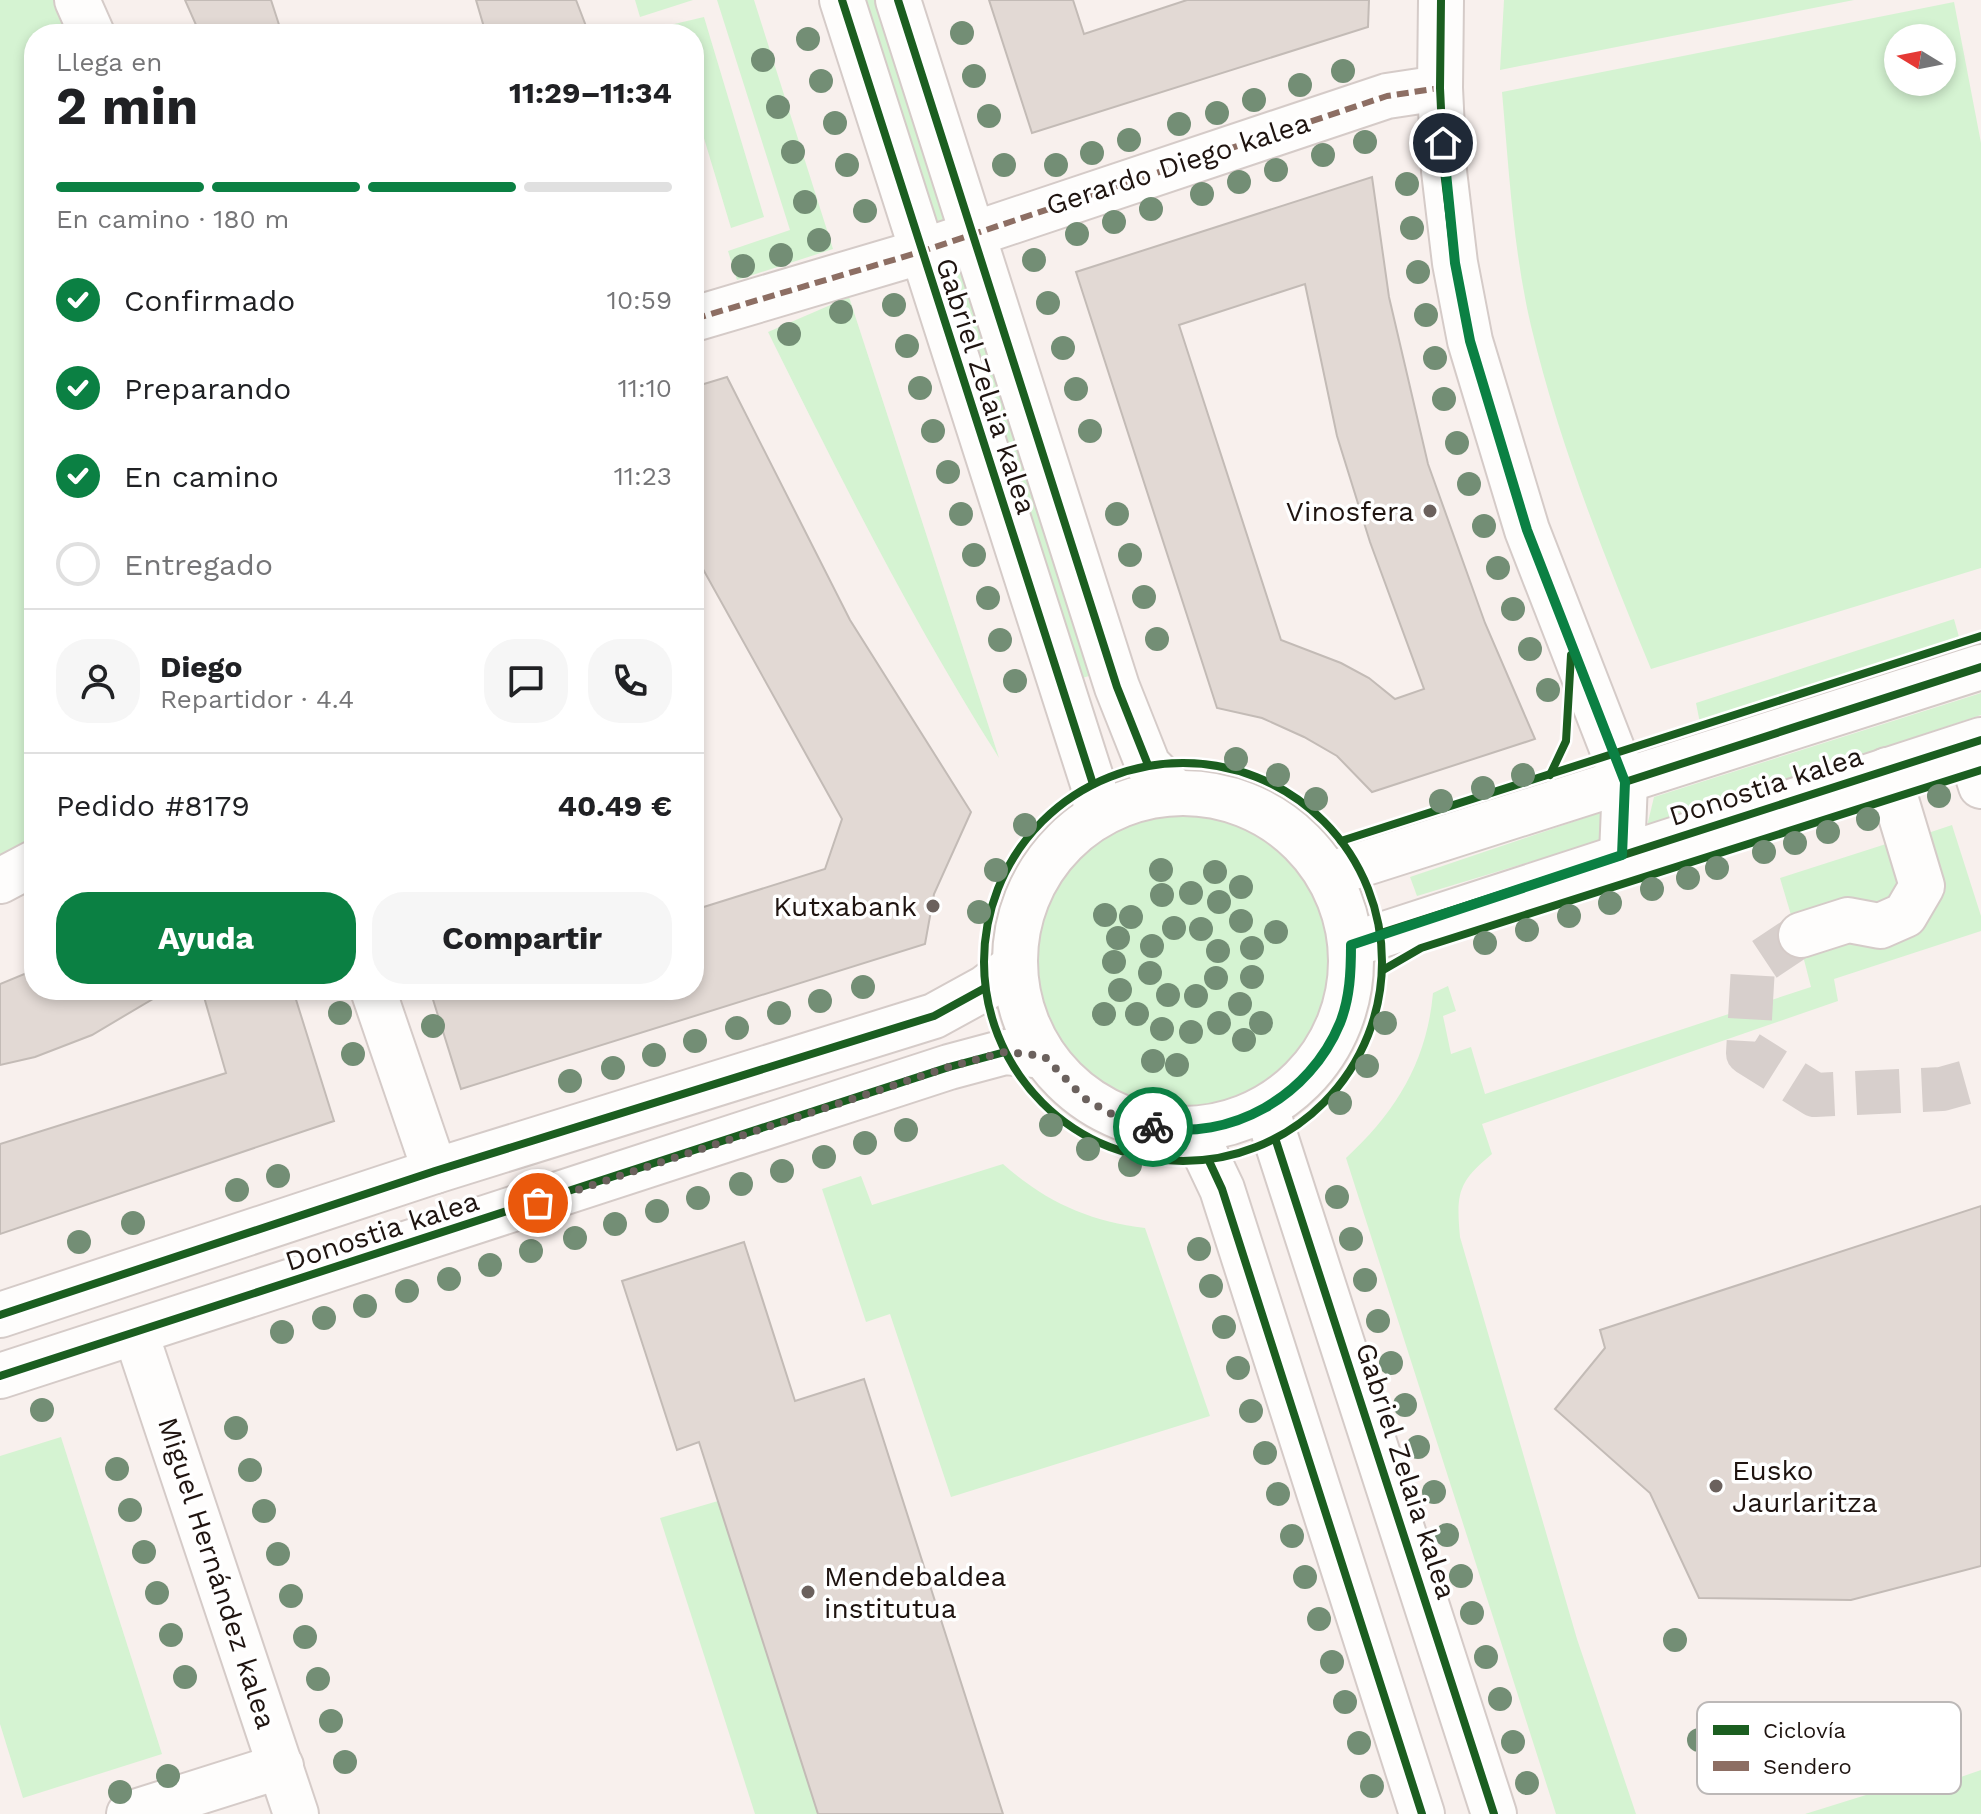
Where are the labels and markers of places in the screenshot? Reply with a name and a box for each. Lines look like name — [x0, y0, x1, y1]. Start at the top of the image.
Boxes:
pin — [1409, 109, 1477, 177]
place label: Vinosfera — [1286, 495, 1414, 528]
marker: Vinosfera — [1421, 502, 1439, 520]
place label: Kutxabank — [773, 890, 917, 923]
marker: Kutxabank — [924, 897, 942, 915]
pin — [504, 1169, 572, 1237]
place label: Eusko Jaurlaritza — [1732, 1454, 1878, 1519]
marker: Eusko Jaurlaritza — [1707, 1477, 1725, 1495]
place label: Mendebaldea institutua — [824, 1560, 1007, 1625]
marker: Mendebaldea institutua — [799, 1583, 817, 1601]

